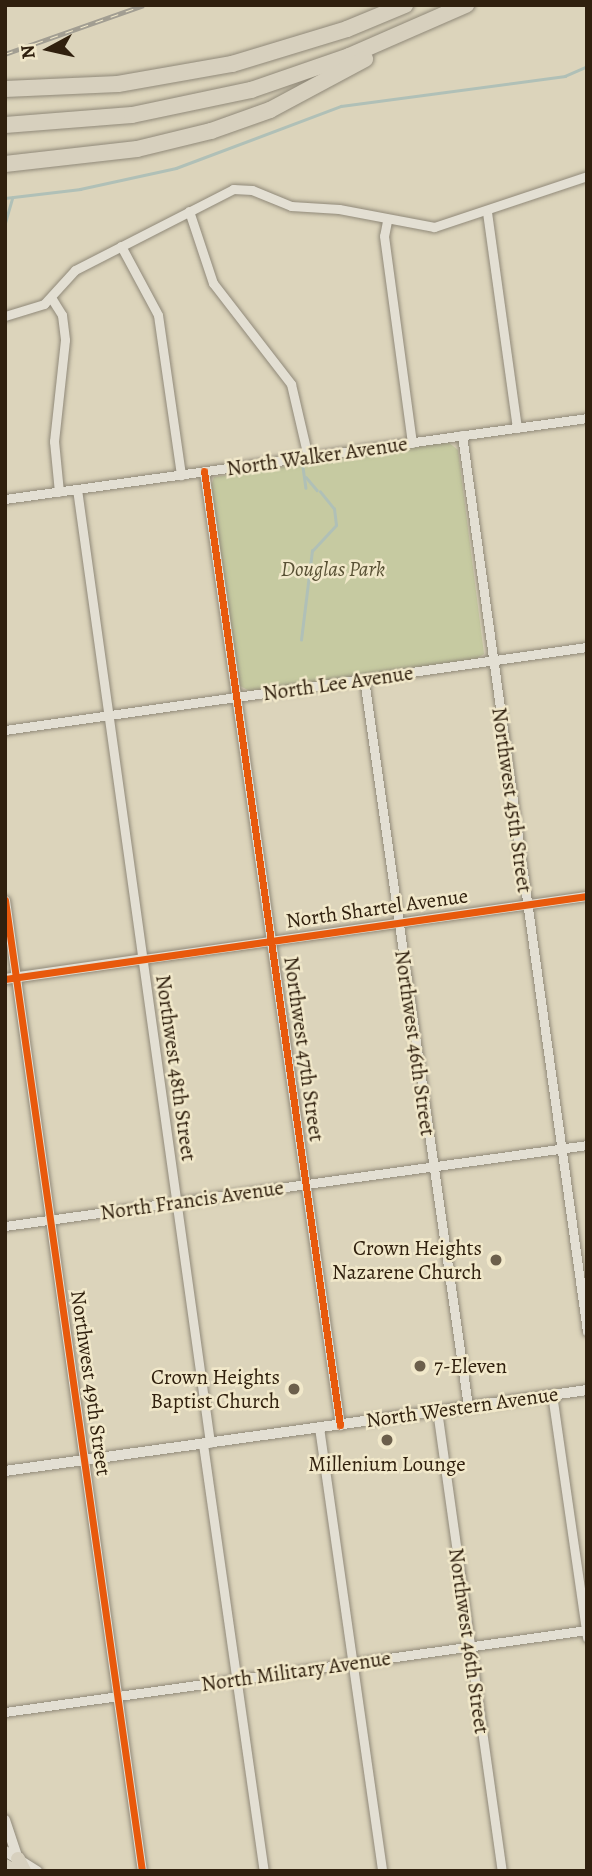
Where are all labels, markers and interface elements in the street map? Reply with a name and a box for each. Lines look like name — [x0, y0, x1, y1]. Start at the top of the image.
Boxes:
north arrow — [14, 14, 84, 84]
text: N — [14, 43, 42, 61]
street label: North Walker Avenue — [225, 431, 409, 481]
park label: Douglas Park — [281, 556, 385, 582]
street label: North Lee Avenue — [261, 660, 415, 706]
street label: Northwest 45th Street — [487, 706, 537, 894]
street label: North Shartel Avenue — [284, 883, 470, 933]
street label: Northwest 46th Street — [389, 948, 441, 1138]
street label: Northwest 47th Street — [279, 955, 329, 1143]
street label: Northwest 48th Street — [150, 973, 202, 1163]
street label: North Francis Avenue — [99, 1175, 285, 1225]
place label: Crown Heights Nazarene Church — [332, 1235, 482, 1285]
marker: Crown Heights Nazarene Church — [488, 1252, 504, 1268]
street label: Northwest 49th Street — [65, 1288, 117, 1478]
place label: 7-Eleven — [434, 1353, 507, 1379]
marker: 7-Eleven — [412, 1358, 428, 1374]
place label: Crown Heights Baptist Church — [151, 1364, 280, 1414]
marker: Crown Heights Baptist Church — [286, 1381, 302, 1397]
street label: North Western Avenue — [364, 1381, 560, 1433]
marker: Millenium Lounge — [379, 1432, 395, 1448]
place label: Millenium Lounge — [308, 1451, 466, 1477]
street label: Northwest 46th Street — [443, 1546, 495, 1736]
street label: North Military Avenue — [200, 1645, 392, 1697]

